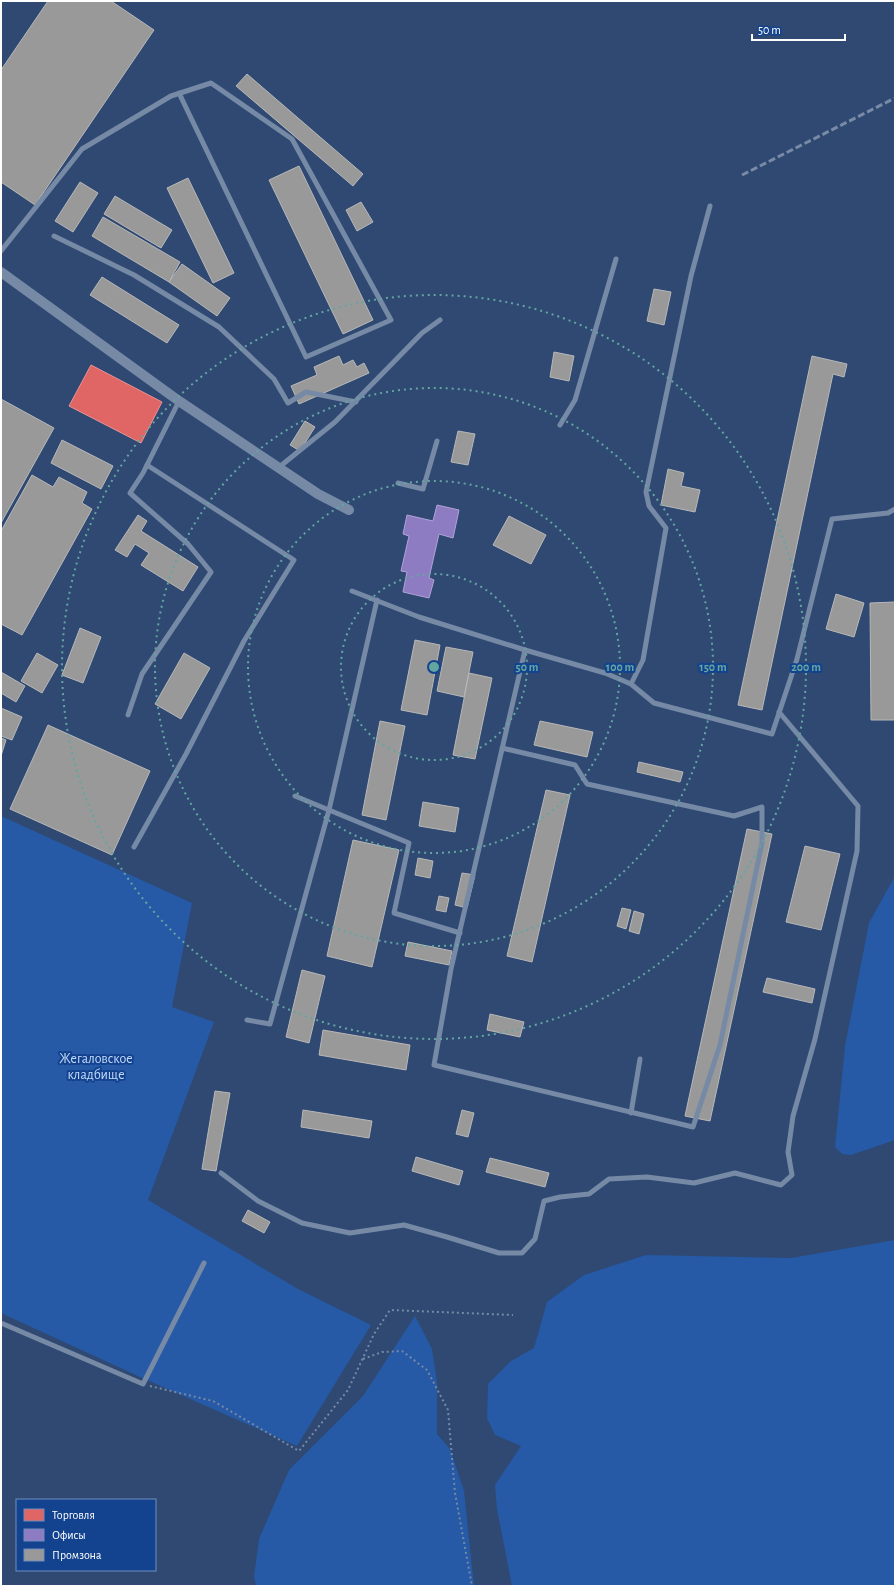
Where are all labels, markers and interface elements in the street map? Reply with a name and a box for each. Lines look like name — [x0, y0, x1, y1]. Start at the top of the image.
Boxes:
scale bar — [752, 16, 845, 42]
text: 50 m — [758, 24, 781, 36]
centre of rings — [427, 660, 441, 674]
text: 50 m — [516, 661, 539, 673]
text: 100 m — [606, 661, 634, 673]
text: 150 m — [699, 661, 727, 673]
text: 200 m — [791, 661, 821, 673]
park label: Жегаловское кладбище — [59, 1052, 133, 1082]
legend — [16, 1499, 156, 1571]
text: Торговля — [52, 1509, 95, 1521]
text: Офисы — [52, 1529, 86, 1541]
text: Промзона — [52, 1549, 102, 1561]

